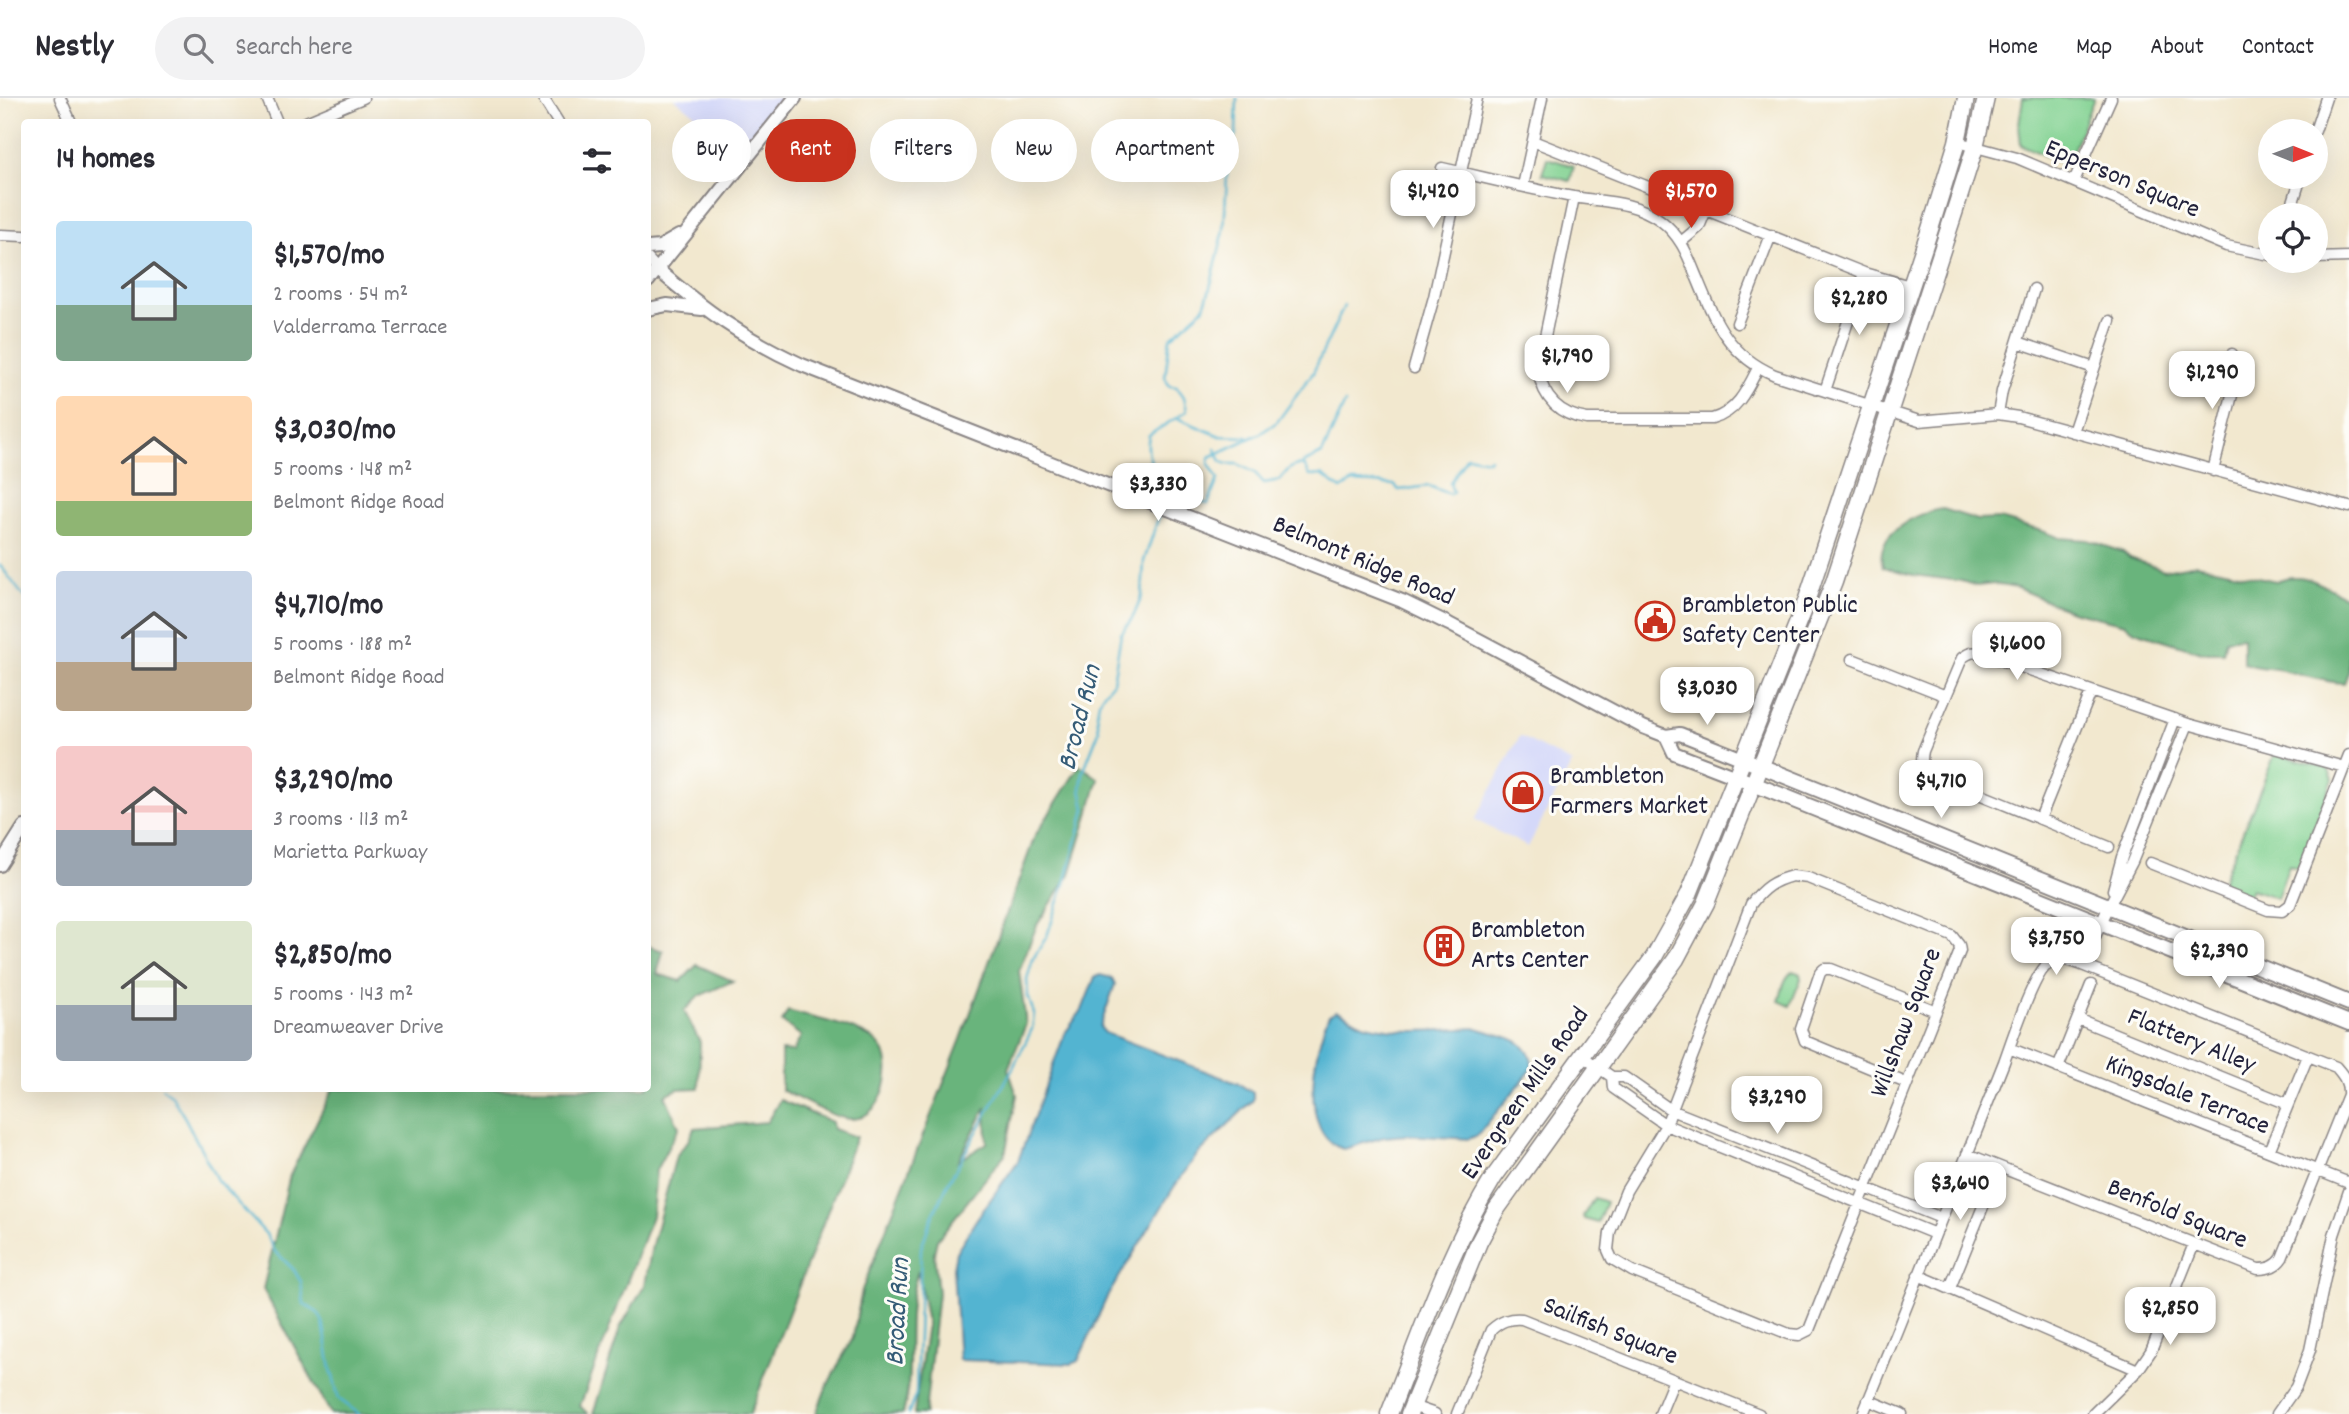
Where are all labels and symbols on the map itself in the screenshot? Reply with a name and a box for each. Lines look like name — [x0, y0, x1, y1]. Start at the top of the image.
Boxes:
north arrow — [2258, 119, 2328, 189]
street label: Epperson Square — [2039, 131, 2205, 229]
pin: $1,420 — [1376, 170, 1490, 230]
pin: $1,570 — [1634, 170, 1748, 230]
pin: $2,280 — [1802, 278, 1916, 337]
pin: $1,790 — [1510, 336, 1624, 395]
pin: $1,290 — [2155, 352, 2269, 411]
pin: $3,330 — [1101, 464, 1215, 523]
street label: Belmont Ridge Road — [1266, 507, 1460, 617]
place label: Brambleton Public Safety Center — [1682, 588, 1858, 655]
public building icon: Brambleton Public Safety Center — [1634, 600, 1676, 642]
pin: $1,600 — [1960, 622, 2074, 682]
water label: Broad Run — [1050, 660, 1115, 775]
pin: $3,030 — [1650, 668, 1764, 727]
place label: Brambleton Farmers Market — [1550, 759, 1708, 826]
pin: $4,710 — [1884, 760, 1998, 820]
shop icon: Brambleton Farmers Market — [1502, 771, 1544, 813]
place label: Brambleton Arts Center — [1471, 913, 1589, 980]
pin: $3,750 — [1999, 918, 2113, 977]
building icon: Brambleton Arts Center — [1423, 925, 1465, 967]
pin: $2,390 — [2162, 930, 2276, 990]
street label: Willshaw Square — [1862, 943, 1952, 1103]
street label: Evergreen Mills Road — [1452, 1000, 1600, 1188]
street label: Flattery Alley — [2121, 1000, 2261, 1085]
street label: Kingsdale Terrace — [2099, 1046, 2275, 1146]
pin: $3,290 — [1720, 1076, 1834, 1136]
pin: $3,640 — [1903, 1162, 2017, 1222]
street label: Benfold Square — [2101, 1170, 2253, 1260]
water label: Broad Run — [877, 1256, 923, 1367]
street label: Sailfish Square — [1537, 1288, 1683, 1376]
pin: $2,850 — [2113, 1288, 2227, 1347]

